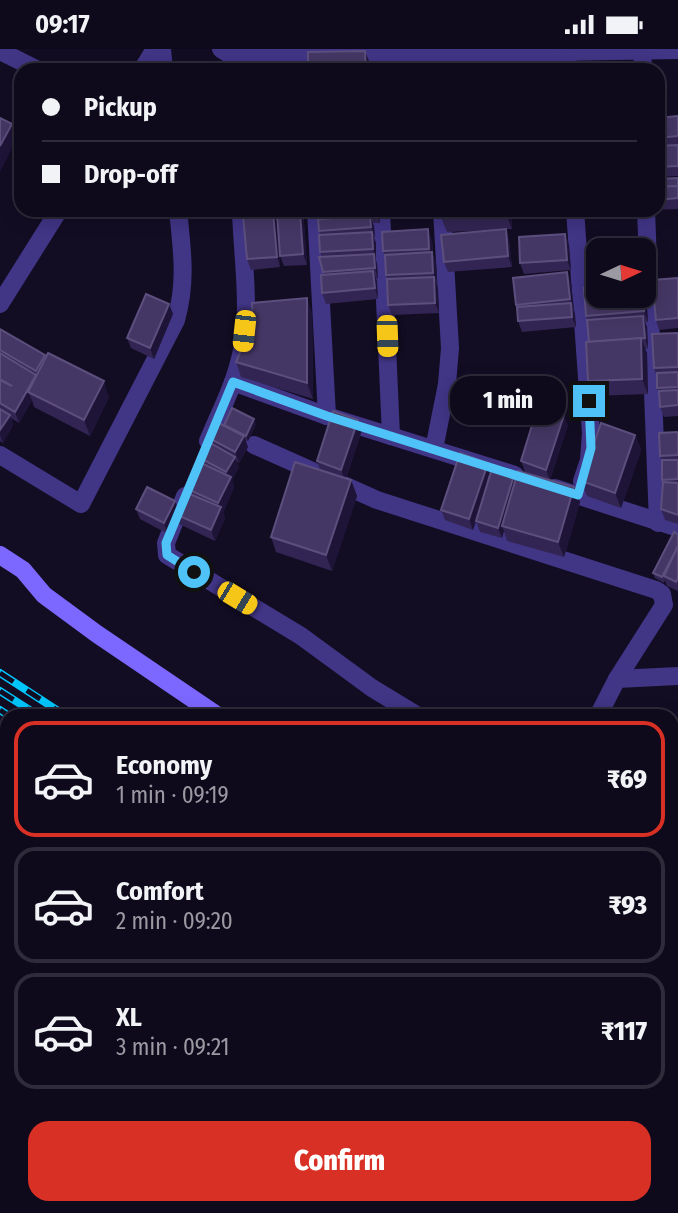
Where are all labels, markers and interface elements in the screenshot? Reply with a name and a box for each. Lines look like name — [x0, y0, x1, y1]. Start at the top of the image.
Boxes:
text: 09:17 — [35, 9, 90, 40]
text: Pickup — [84, 92, 157, 123]
text: Drop-off — [84, 159, 177, 190]
north arrow — [586, 238, 656, 308]
map controls — [586, 238, 656, 308]
car — [232, 309, 257, 353]
car — [376, 315, 399, 357]
callout: 1 min — [449, 377, 564, 425]
route end — [573, 385, 605, 417]
text: 1 min — [483, 386, 533, 414]
route start — [178, 556, 210, 588]
car — [214, 578, 261, 618]
icon: car — [32, 748, 95, 811]
text: Economy — [116, 750, 212, 781]
text: ₹69 — [607, 764, 647, 795]
text: 1 min · 09:19 — [116, 781, 229, 809]
icon: car — [32, 874, 95, 937]
text: Comfort — [116, 876, 204, 907]
text: ₹93 — [608, 890, 647, 921]
text: 2 min · 09:20 — [116, 907, 233, 935]
icon: car — [32, 1000, 95, 1063]
text: XL — [116, 1002, 142, 1033]
text: ₹117 — [601, 1016, 647, 1047]
text: 3 min · 09:21 — [116, 1033, 230, 1061]
button: Confirm — [28, 1121, 651, 1201]

